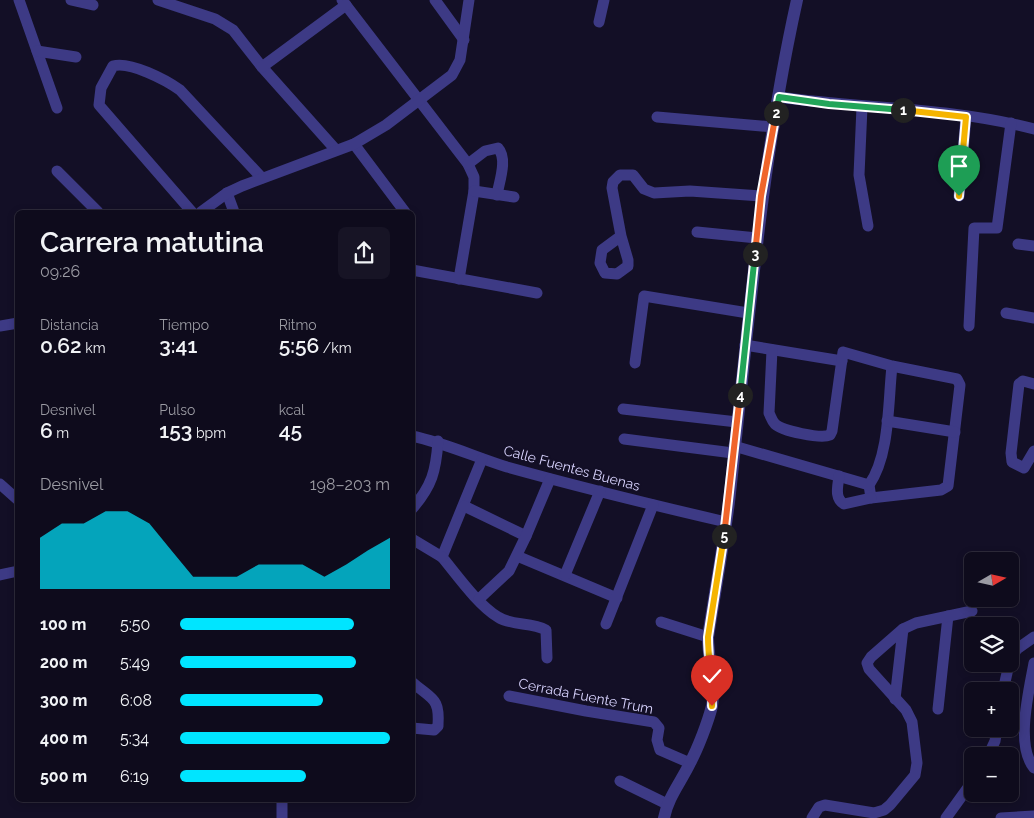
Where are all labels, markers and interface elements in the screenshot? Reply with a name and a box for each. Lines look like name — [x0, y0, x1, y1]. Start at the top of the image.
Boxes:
pin: 1 — [890, 98, 916, 122]
pin: 2 — [764, 100, 788, 126]
text: 1 — [900, 102, 907, 118]
text: 2 — [773, 105, 780, 121]
pin — [938, 145, 980, 196]
icon: arrive — [945, 152, 973, 180]
text: Carrera matutina — [40, 226, 264, 259]
button: share — [338, 227, 390, 279]
pin: 3 — [742, 242, 768, 266]
text: 3 — [752, 246, 759, 262]
text: 09:26 — [40, 262, 80, 281]
text: Distancia — [40, 317, 99, 333]
text: Tiempo — [159, 317, 209, 333]
text: Ritmo — [279, 317, 317, 333]
text: 0.62 — [40, 333, 82, 358]
text: 3:41 — [159, 333, 197, 358]
text: 5:56 — [279, 333, 319, 358]
text: km — [82, 340, 106, 356]
text: /km — [319, 340, 352, 356]
pin: 4 — [728, 382, 752, 408]
text: 4 — [737, 387, 745, 403]
text: Desnivel — [40, 402, 95, 418]
text: Pulso — [159, 402, 195, 418]
text: kcal — [279, 402, 305, 418]
text: 6 — [40, 418, 53, 443]
text: 153 — [159, 418, 192, 443]
text: 45 — [279, 418, 302, 443]
text: m — [53, 425, 69, 441]
text: bpm — [192, 425, 226, 441]
street label: Calle Fuentes Buenas — [502, 442, 642, 494]
text: Desnivel — [40, 475, 103, 494]
text: 198–203 m — [310, 475, 390, 494]
pin: 5 — [712, 524, 736, 548]
text: 5 — [721, 528, 728, 544]
north arrow — [964, 552, 1019, 608]
map controls — [964, 552, 1019, 802]
text: 100 m — [40, 615, 86, 634]
text: 5:50 — [120, 615, 150, 634]
button: layers — [964, 617, 1019, 672]
text: 200 m — [40, 653, 87, 672]
text: 5:49 — [120, 653, 150, 672]
pin — [691, 655, 733, 706]
icon: check — [698, 662, 726, 690]
street label: Cerrada Fuente Trum — [517, 675, 655, 717]
button: + — [964, 682, 1019, 737]
text: 300 m — [40, 691, 87, 710]
text: 6:08 — [120, 691, 152, 710]
text: 400 m — [40, 729, 88, 748]
text: 5:34 — [120, 729, 149, 748]
button: − — [964, 747, 1019, 802]
text: 500 m — [40, 767, 87, 786]
text: 6:19 — [120, 767, 149, 786]

